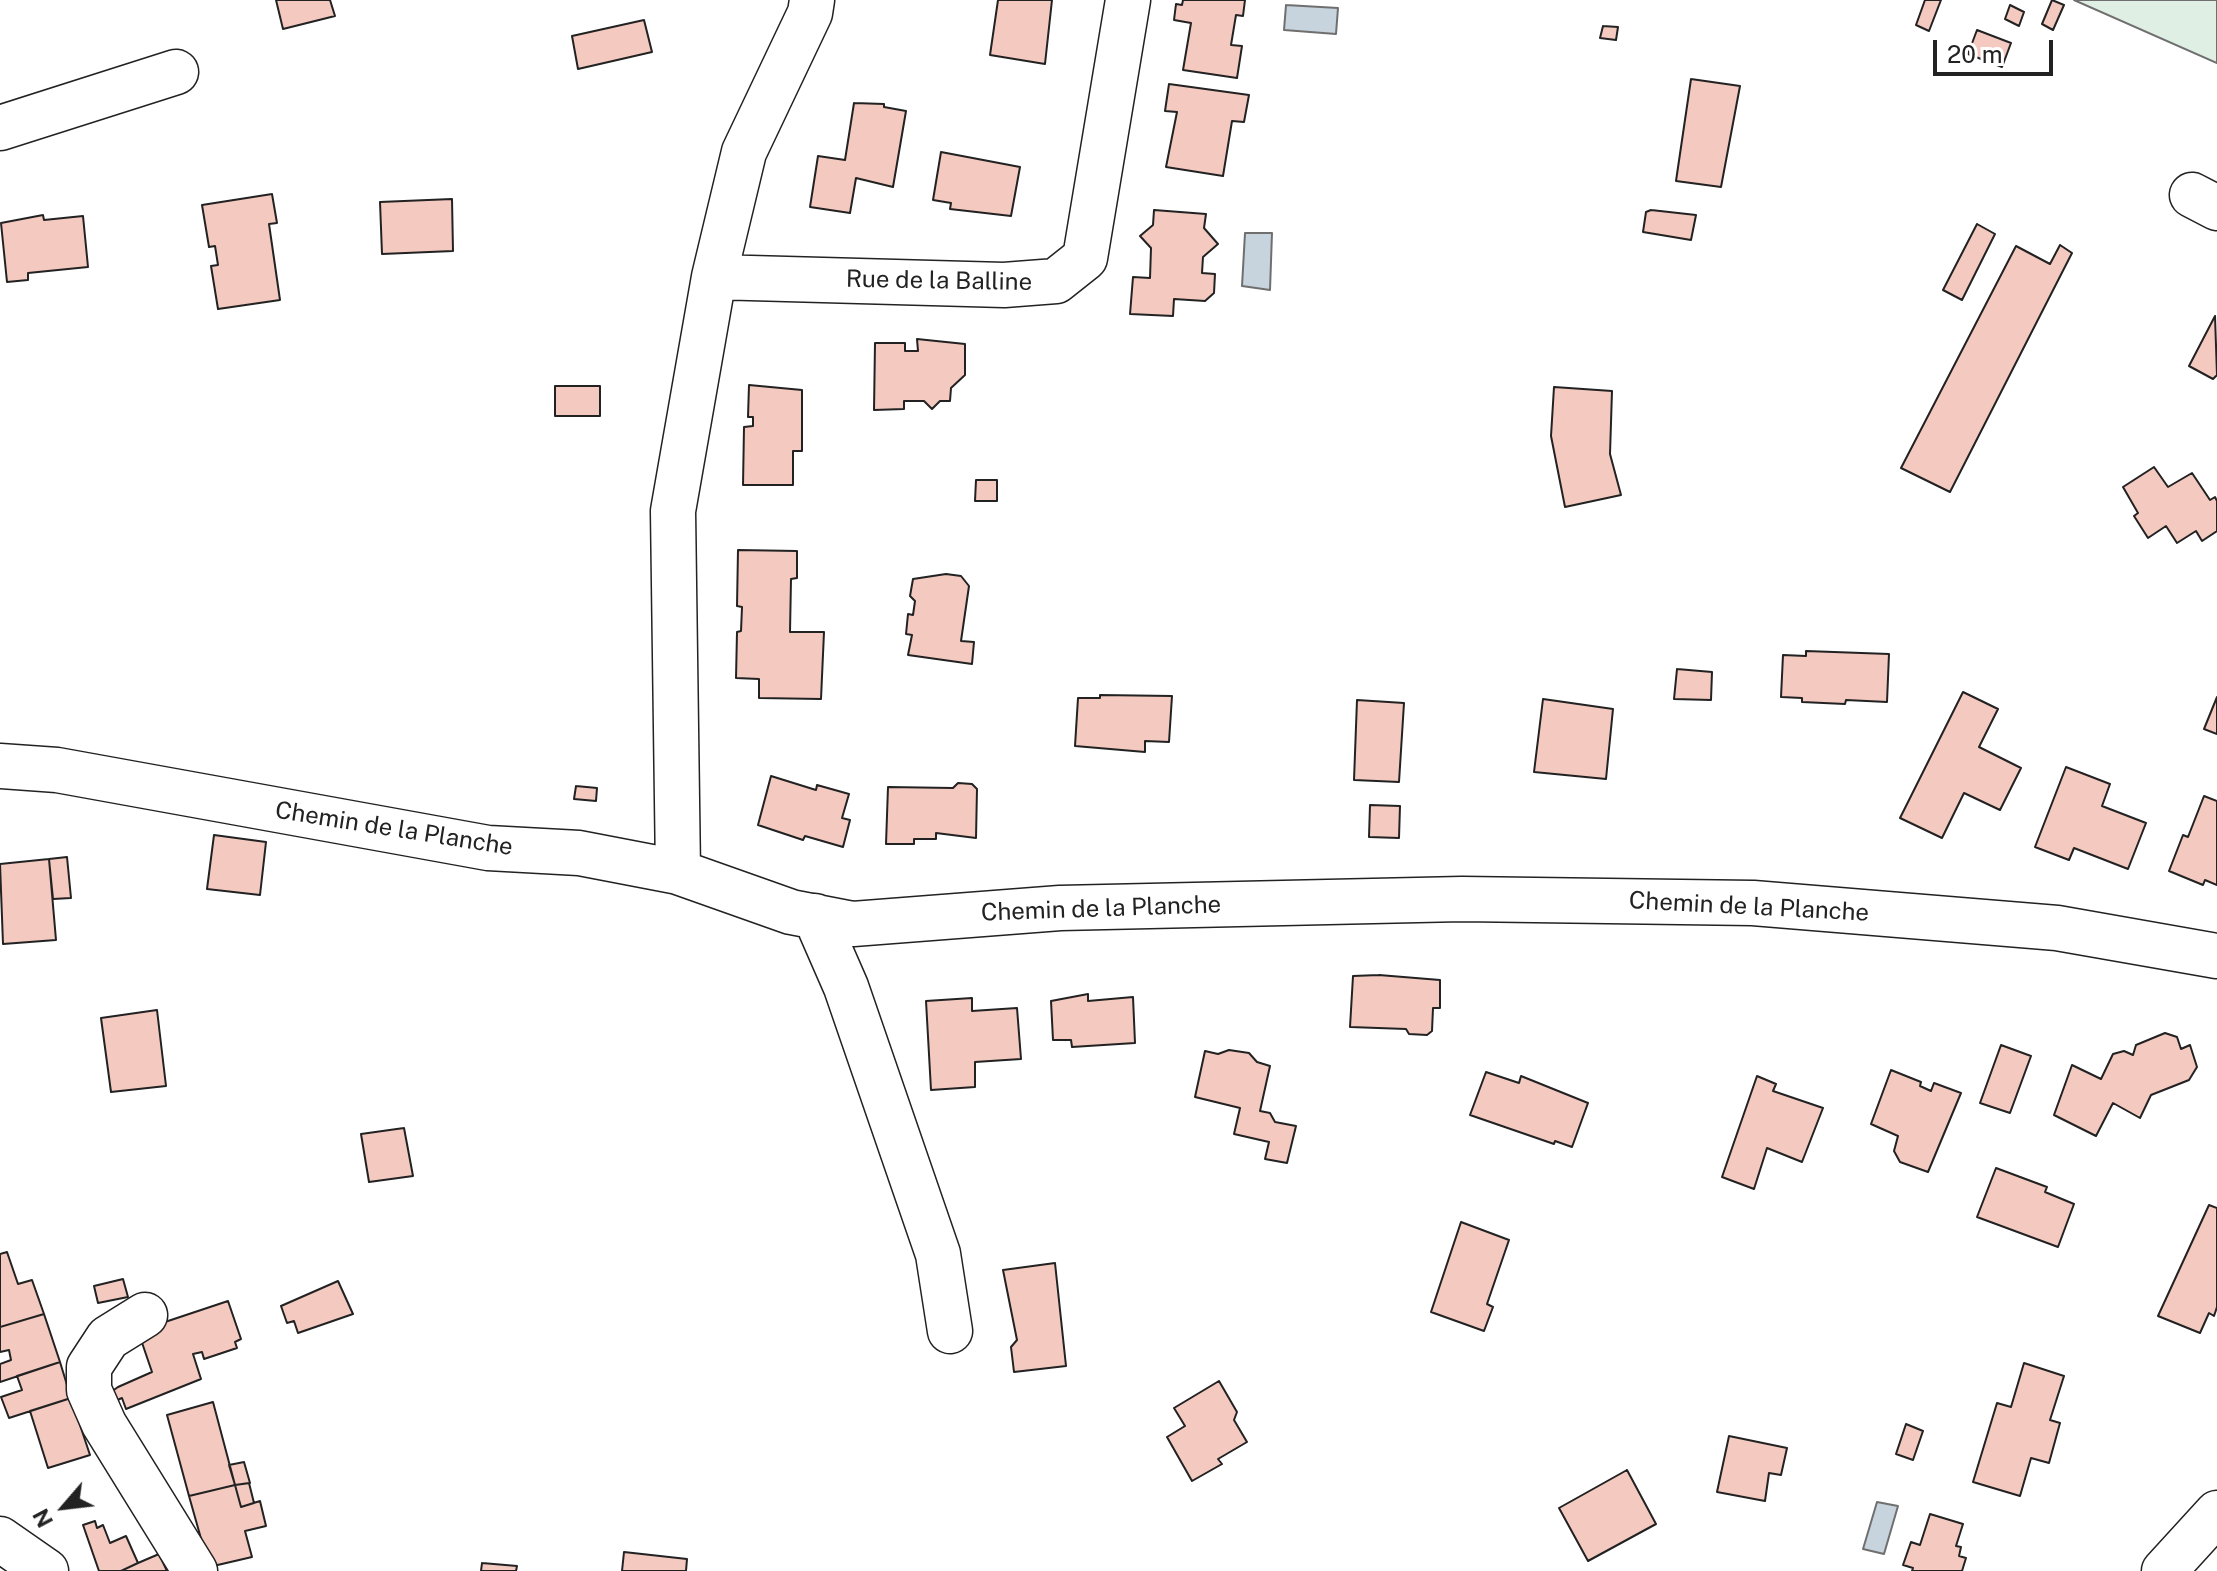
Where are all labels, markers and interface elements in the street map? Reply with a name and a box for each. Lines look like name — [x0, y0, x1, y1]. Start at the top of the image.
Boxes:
scale bar — [1937, 24, 2057, 74]
text: 20 m — [1947, 40, 2003, 68]
street label: Rue de la Balline — [846, 265, 1032, 297]
street label: Chemin de la Planche — [273, 796, 515, 862]
street label: Chemin de la Planche — [1628, 886, 1870, 928]
street label: Chemin de la Planche — [980, 890, 1222, 928]
north arrow — [24, 1467, 104, 1547]
text: N — [27, 1505, 58, 1532]

